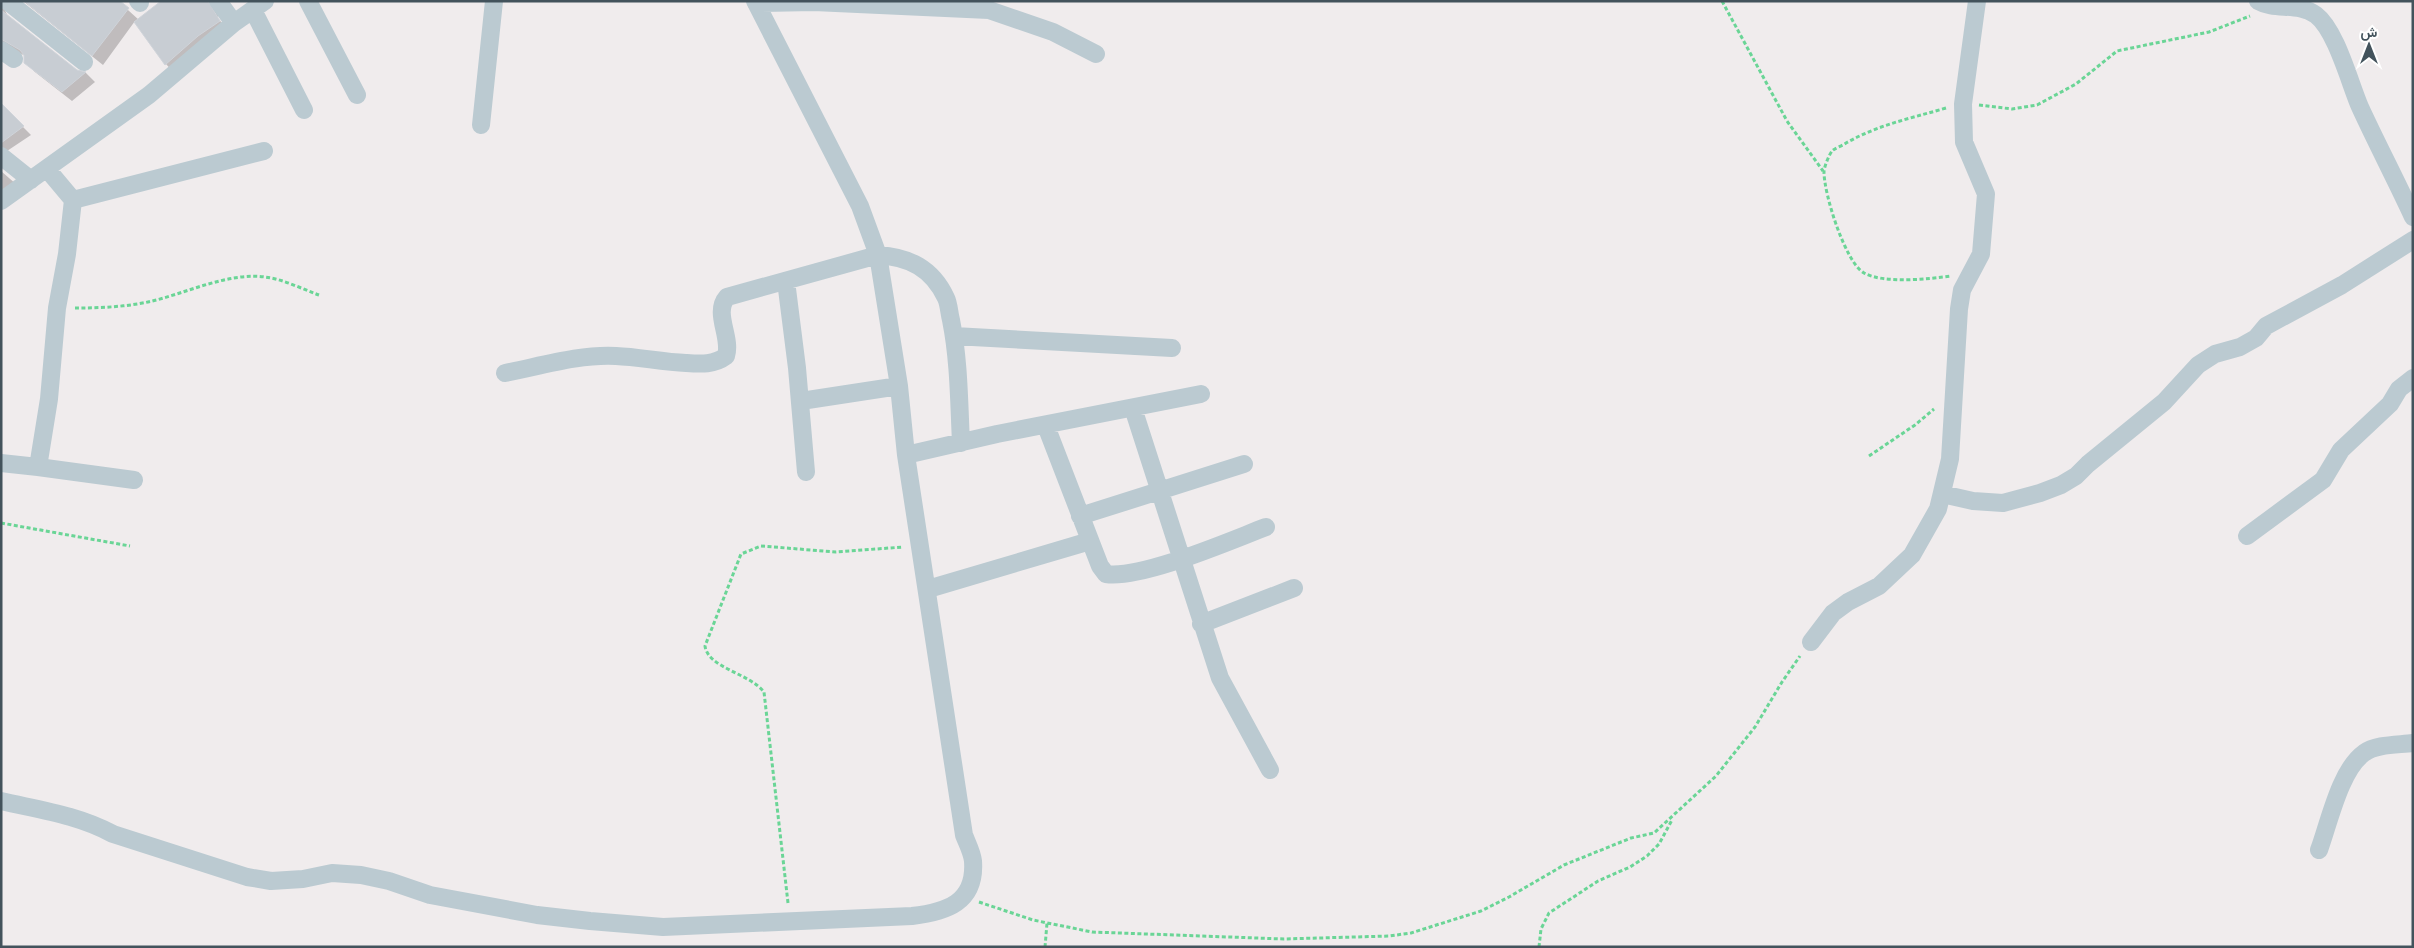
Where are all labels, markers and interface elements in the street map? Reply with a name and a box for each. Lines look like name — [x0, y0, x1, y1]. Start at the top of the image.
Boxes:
north arrow — [2344, 20, 2394, 70]
text: ش — [2361, 22, 2378, 42]

